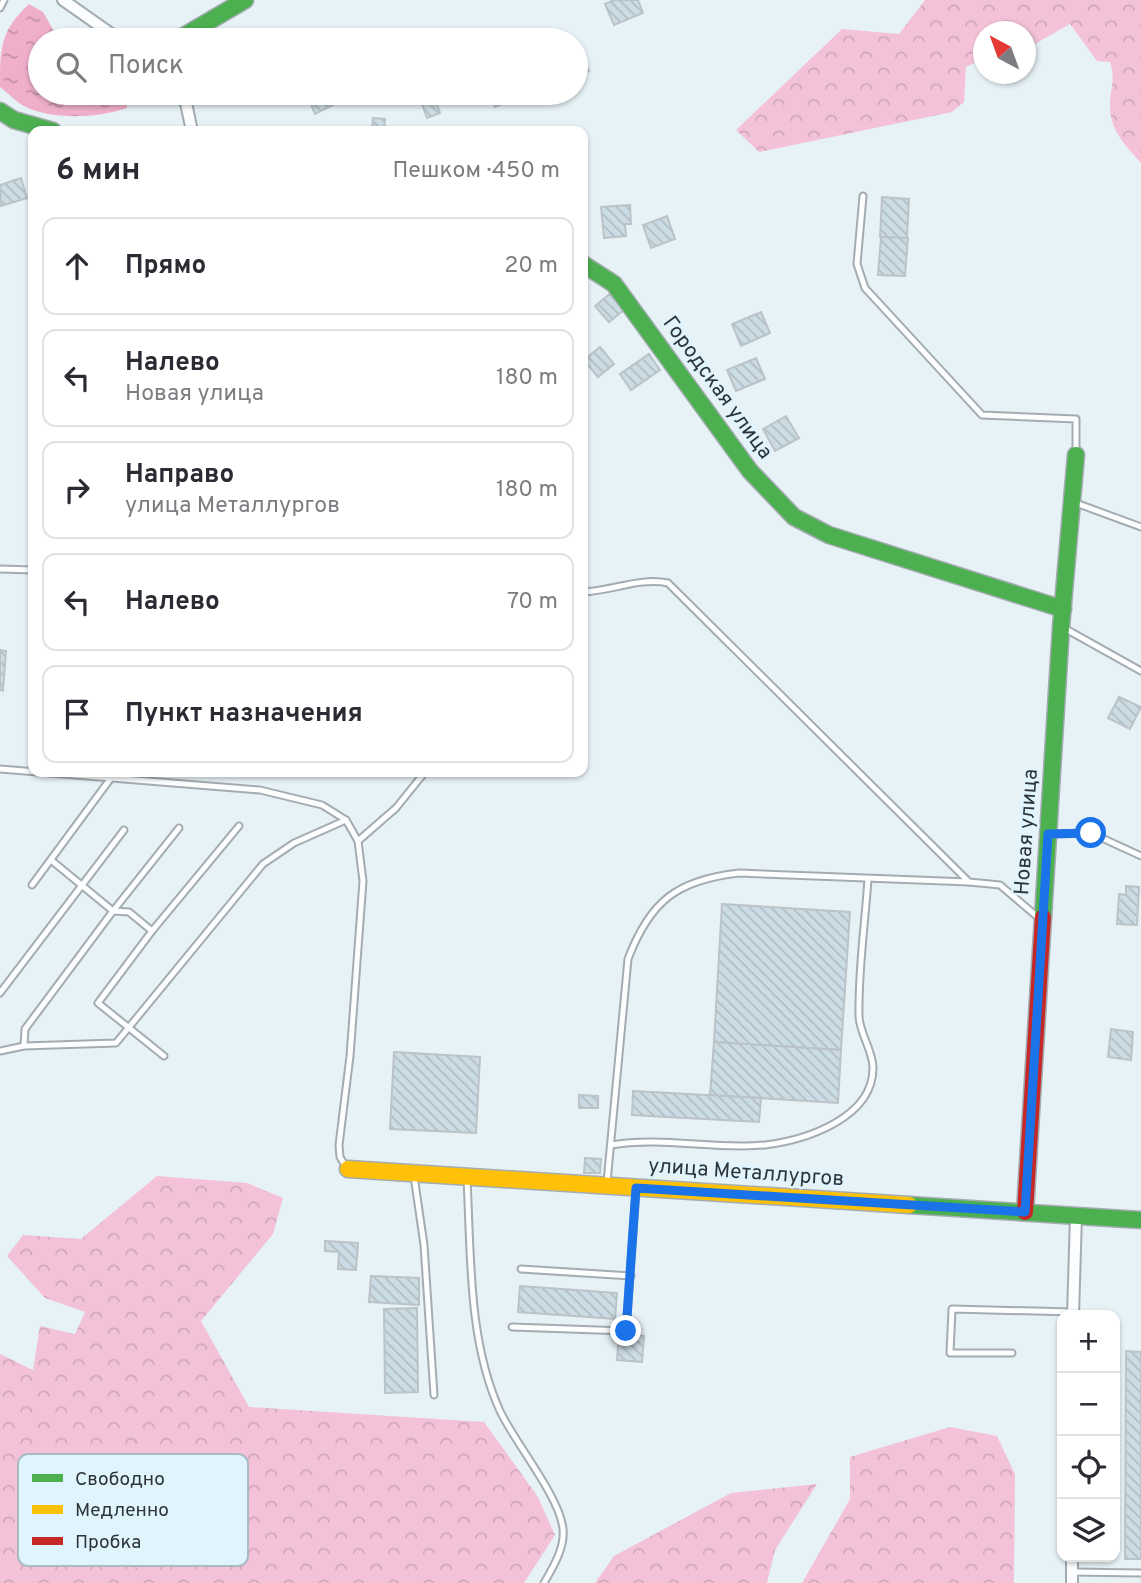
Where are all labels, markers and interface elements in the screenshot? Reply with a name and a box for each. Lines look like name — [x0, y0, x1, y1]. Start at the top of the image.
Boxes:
north arrow — [973, 21, 1036, 84]
search box — [28, 28, 588, 105]
icon: search — [52, 48, 90, 86]
text: Поиск — [108, 50, 184, 83]
text: 6 мин — [56, 153, 140, 190]
text: Пешком · 450 m — [392, 157, 560, 186]
icon: ahead — [58, 247, 96, 285]
text: Прямо — [125, 250, 206, 283]
text: 20 m — [504, 252, 558, 281]
street label: Городская улица — [656, 311, 778, 465]
text: Налево — [125, 347, 220, 380]
icon: left — [58, 359, 96, 397]
text: 180 m — [496, 364, 558, 393]
text: Новая улица — [125, 380, 264, 409]
text: Направо — [125, 459, 234, 492]
icon: right — [58, 471, 96, 509]
text: 180 m — [496, 476, 558, 505]
text: улица Металлургов — [125, 492, 340, 521]
icon: left — [58, 583, 96, 621]
text: Налево — [125, 586, 220, 619]
text: 70 m — [507, 588, 558, 617]
icon: arrive — [58, 695, 96, 733]
text: Пункт назначения — [125, 698, 363, 731]
street label: Новая улица — [1009, 768, 1045, 896]
route start — [1075, 817, 1106, 848]
street label: улица Металлургов — [647, 1153, 845, 1193]
map controls — [1057, 1310, 1120, 1562]
button: + — [1057, 1310, 1120, 1373]
route end — [610, 1315, 641, 1346]
button: − — [1057, 1373, 1120, 1436]
button: locate — [1057, 1436, 1120, 1499]
legend — [18, 1454, 248, 1566]
text: Свободно — [75, 1468, 165, 1492]
text: Медленно — [75, 1499, 169, 1523]
button: layers — [1057, 1499, 1120, 1562]
text: Пробка — [75, 1531, 141, 1555]

